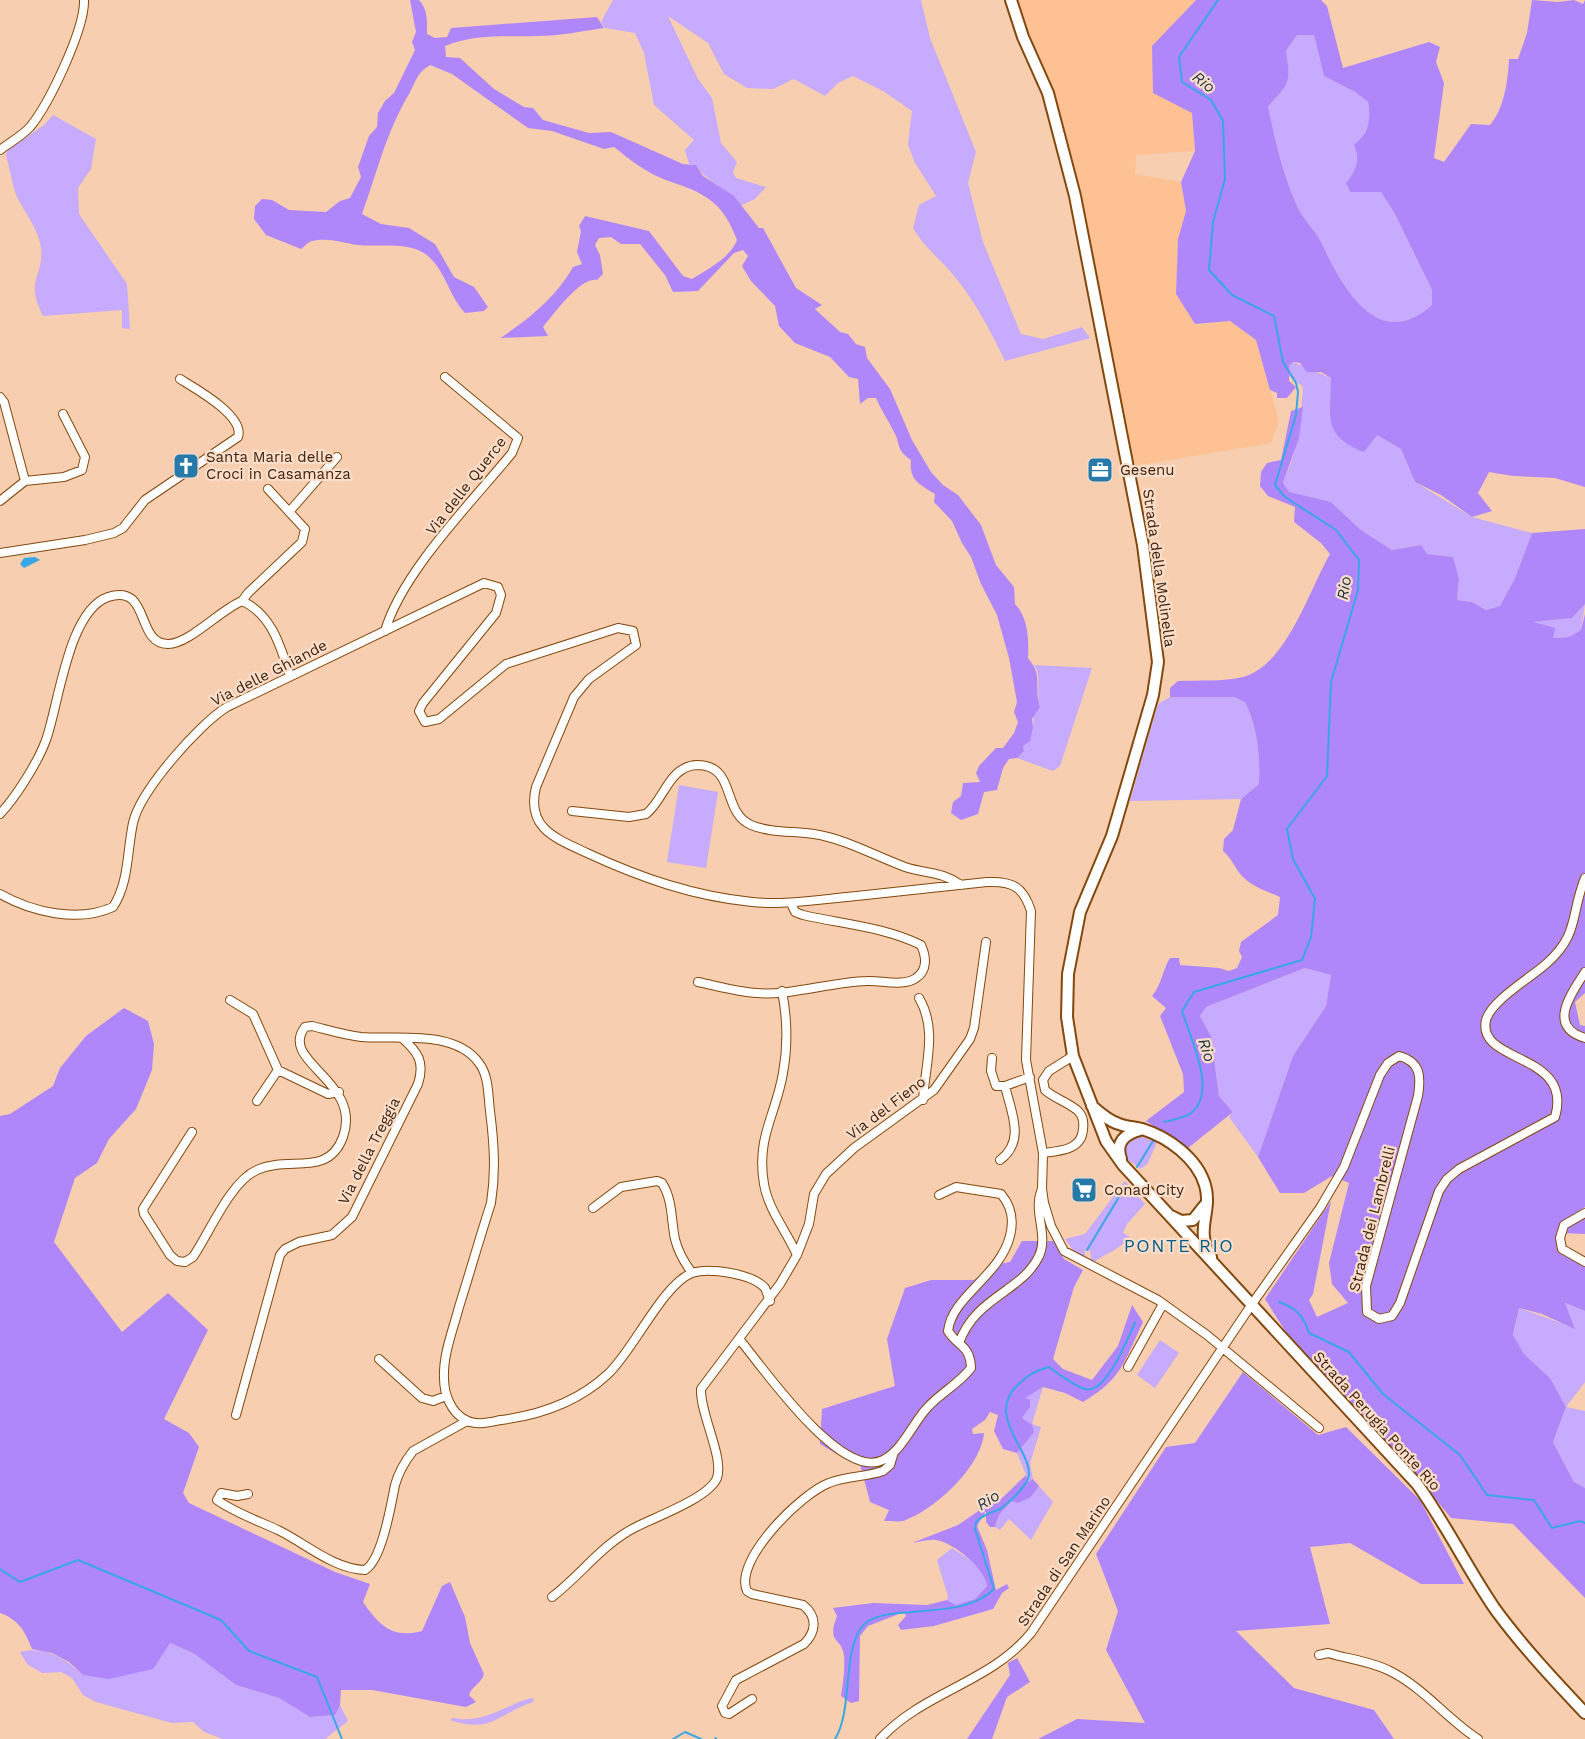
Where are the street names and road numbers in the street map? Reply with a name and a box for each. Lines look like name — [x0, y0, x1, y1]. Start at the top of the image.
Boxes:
street label: Via delle Querce — [422, 433, 510, 539]
street label: Strada della Molinella — [1139, 488, 1179, 649]
street label: Via delle Ghiande — [208, 636, 330, 710]
street label: Via del Fieno — [843, 1072, 929, 1144]
street label: Via della Treggia — [334, 1094, 404, 1208]
street label: Strada dei Lambrelli — [1345, 1145, 1399, 1293]
street label: Strada Perugia Ponte Rio — [1310, 1348, 1444, 1494]
street label: Strada di San Marino — [1014, 1492, 1114, 1630]

